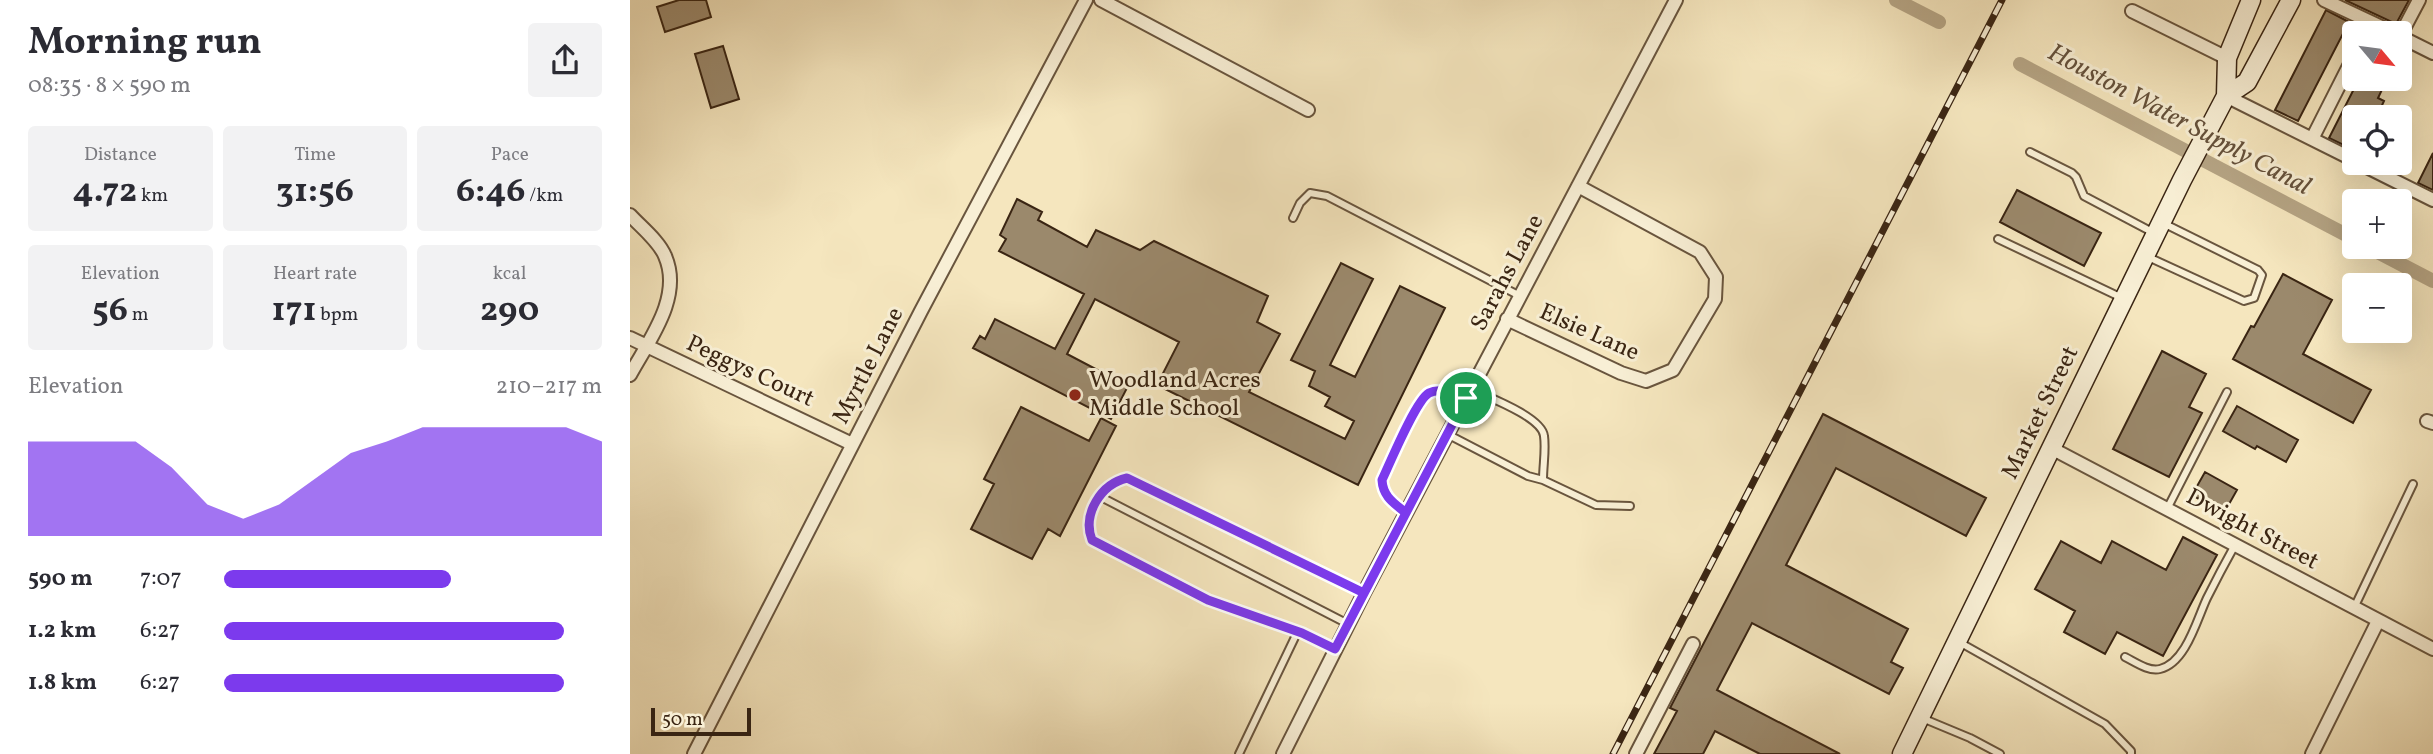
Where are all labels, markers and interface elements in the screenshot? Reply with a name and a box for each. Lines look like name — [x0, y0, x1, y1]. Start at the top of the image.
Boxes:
text: Morning run — [28, 17, 262, 70]
north arrow — [2342, 21, 2412, 91]
map controls — [2342, 21, 2412, 343]
button: share — [528, 23, 602, 97]
water label: Houston Water Supply Canal — [2041, 35, 2317, 205]
text: 08:35 · 8 × 590 m — [28, 70, 191, 102]
button: locate — [2342, 105, 2412, 175]
text: Distance — [84, 142, 157, 168]
text: Time — [294, 142, 336, 168]
text: Pace — [491, 142, 529, 168]
text: 4.72 — [72, 168, 137, 216]
text: 31:56 — [276, 168, 354, 216]
text: 6:46 — [456, 168, 525, 216]
text: km — [137, 183, 168, 209]
text: /km — [525, 183, 563, 209]
button: + — [2342, 189, 2412, 259]
street label: Sarahs Lane — [1463, 209, 1553, 337]
text: Elevation — [81, 261, 160, 287]
text: Heart rate — [273, 261, 357, 287]
text: kcal — [493, 261, 527, 287]
button: − — [2342, 273, 2412, 343]
text: 56 — [92, 287, 128, 335]
text: 171 — [272, 287, 316, 335]
text: 290 — [480, 287, 539, 335]
street label: Elsie Lane — [1533, 296, 1645, 370]
text: m — [128, 302, 149, 328]
text: bpm — [316, 302, 358, 328]
street label: Myrtle Lane — [825, 302, 913, 430]
street label: Peggys Court — [680, 327, 820, 417]
street label: Market Street — [1994, 341, 2088, 485]
place label: Woodland Acres Middle School — [1089, 364, 1261, 426]
pin — [1436, 368, 1496, 428]
text: Elevation — [28, 371, 124, 403]
text: 210–217 m — [496, 371, 602, 403]
icon: arrive — [1447, 379, 1485, 417]
marker: Woodland Acres Middle School — [1067, 387, 1083, 403]
street label: Dwight Street — [2180, 481, 2324, 579]
text: 590 m — [28, 563, 93, 595]
text: 7:07 — [140, 563, 182, 595]
text: 1.2 km — [28, 615, 97, 647]
text: 6:27 — [140, 615, 180, 647]
text: 1.8 km — [28, 667, 97, 699]
text: 6:27 — [140, 667, 180, 699]
scale bar — [651, 705, 751, 737]
text: 50 m — [662, 707, 703, 733]

